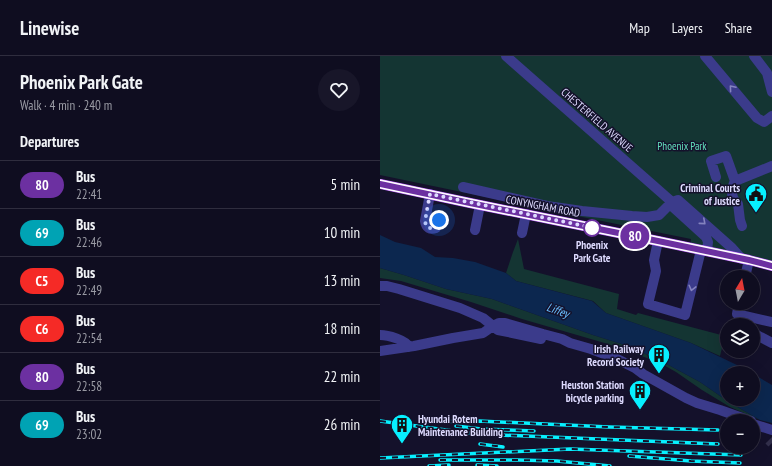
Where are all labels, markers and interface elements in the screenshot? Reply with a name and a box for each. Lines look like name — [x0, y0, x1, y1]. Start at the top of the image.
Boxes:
text: Linewise — [20, 16, 79, 40]
text: Map — [629, 19, 650, 37]
text: Layers — [672, 19, 703, 37]
text: Share — [725, 19, 752, 37]
button: heart — [318, 69, 360, 111]
text: Phoenix Park Gate — [20, 70, 143, 94]
street label: CHESTERFIELD AVENUE — [558, 85, 636, 155]
one-way arrow — [730, 86, 737, 93]
text: Walk · 4 min · 240 m — [20, 97, 112, 114]
text: Departures — [20, 132, 79, 151]
park label: Phoenix Park — [657, 139, 707, 153]
text: Bus — [76, 167, 95, 186]
text: 5 min — [330, 175, 360, 194]
text: 80 — [35, 176, 49, 194]
place label: Criminal Courts of Justice — [680, 181, 740, 208]
public building icon: Criminal Courts of Justice — [743, 181, 769, 214]
text: 22:41 — [76, 186, 102, 203]
street label: CONYNGHAM ROAD — [505, 192, 582, 220]
your location — [429, 210, 449, 230]
text: Bus — [76, 215, 95, 234]
one-way arrow — [698, 217, 706, 225]
marker: Phoenix Park Gate — [583, 219, 601, 237]
text: 10 min — [324, 223, 360, 242]
line badge: 80 — [617, 223, 653, 249]
text: 69 — [35, 224, 49, 242]
text: 80 — [628, 227, 642, 245]
text: 22:46 — [76, 234, 102, 251]
place label: Phoenix Park Gate — [573, 238, 611, 265]
text: Bus — [76, 263, 95, 282]
north arrow — [720, 270, 760, 310]
map controls — [720, 270, 760, 454]
text: 13 min — [324, 271, 360, 290]
text: C5 — [35, 272, 49, 290]
text: 22:49 — [76, 282, 102, 299]
one-way arrow — [688, 284, 697, 291]
water label: Liffey — [545, 299, 573, 321]
text: Bus — [76, 311, 95, 330]
button: layers — [720, 318, 760, 358]
text: 18 min — [324, 319, 360, 338]
text: C6 — [35, 320, 49, 338]
text: 22:54 — [76, 330, 102, 347]
place label: Irish Railway Record Society — [587, 342, 645, 369]
building icon: Irish Railway Record Society — [646, 342, 672, 375]
text: Bus — [76, 359, 95, 378]
button: + — [720, 366, 760, 406]
text: 22 min — [324, 367, 360, 386]
text: 80 — [35, 368, 49, 386]
text: 22:58 — [76, 378, 102, 395]
place label: Heuston Station bicycle parking — [561, 378, 624, 405]
building icon: Heuston Station bicycle parking — [627, 378, 653, 411]
text: Bus — [76, 407, 95, 426]
building icon: Hyundai Rotem Maintenance Building — [389, 412, 415, 445]
place label: Hyundai Rotem Maintenance Building — [418, 412, 503, 439]
button: − — [720, 414, 760, 454]
text: 26 min — [324, 415, 360, 434]
text: 69 — [35, 416, 49, 434]
text: 23:02 — [76, 426, 102, 443]

